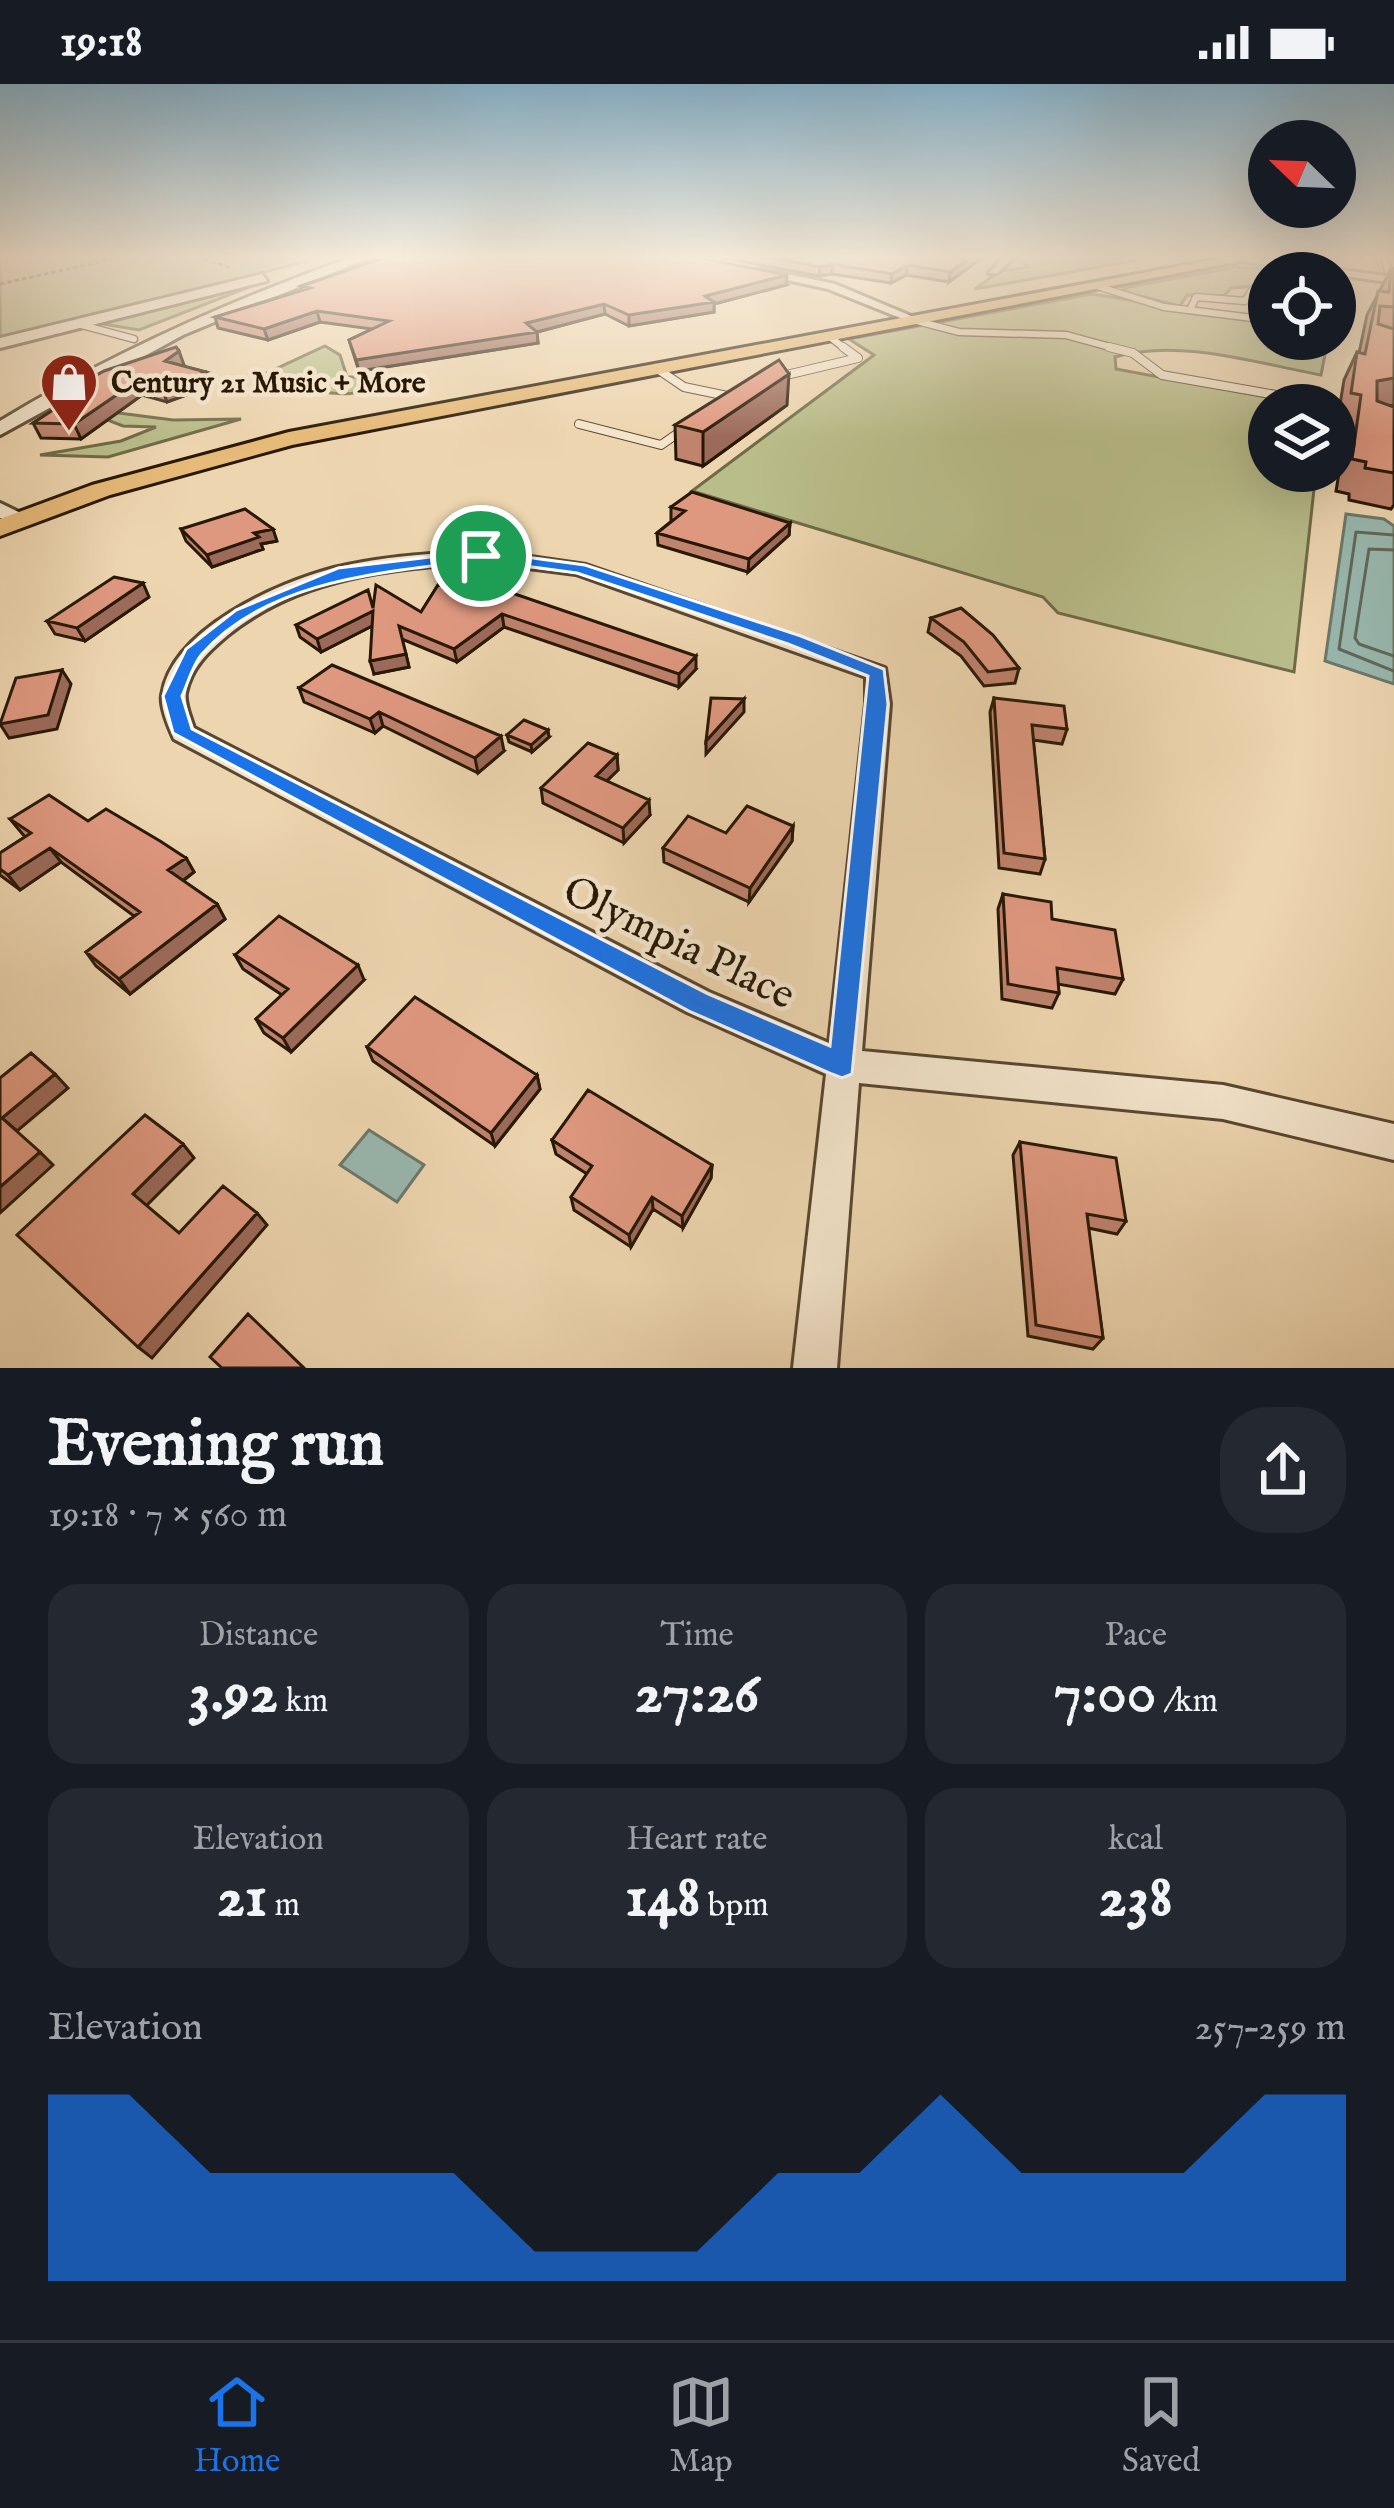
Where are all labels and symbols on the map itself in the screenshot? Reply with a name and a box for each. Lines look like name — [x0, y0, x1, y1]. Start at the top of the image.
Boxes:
north arrow — [1248, 120, 1356, 228]
shop icon: Century 21 Music + More — [38, 351, 100, 433]
place label: Century 21 Music + More — [111, 365, 426, 403]
pin — [430, 505, 532, 607]
street label: Olympia Place — [554, 865, 803, 1023]

